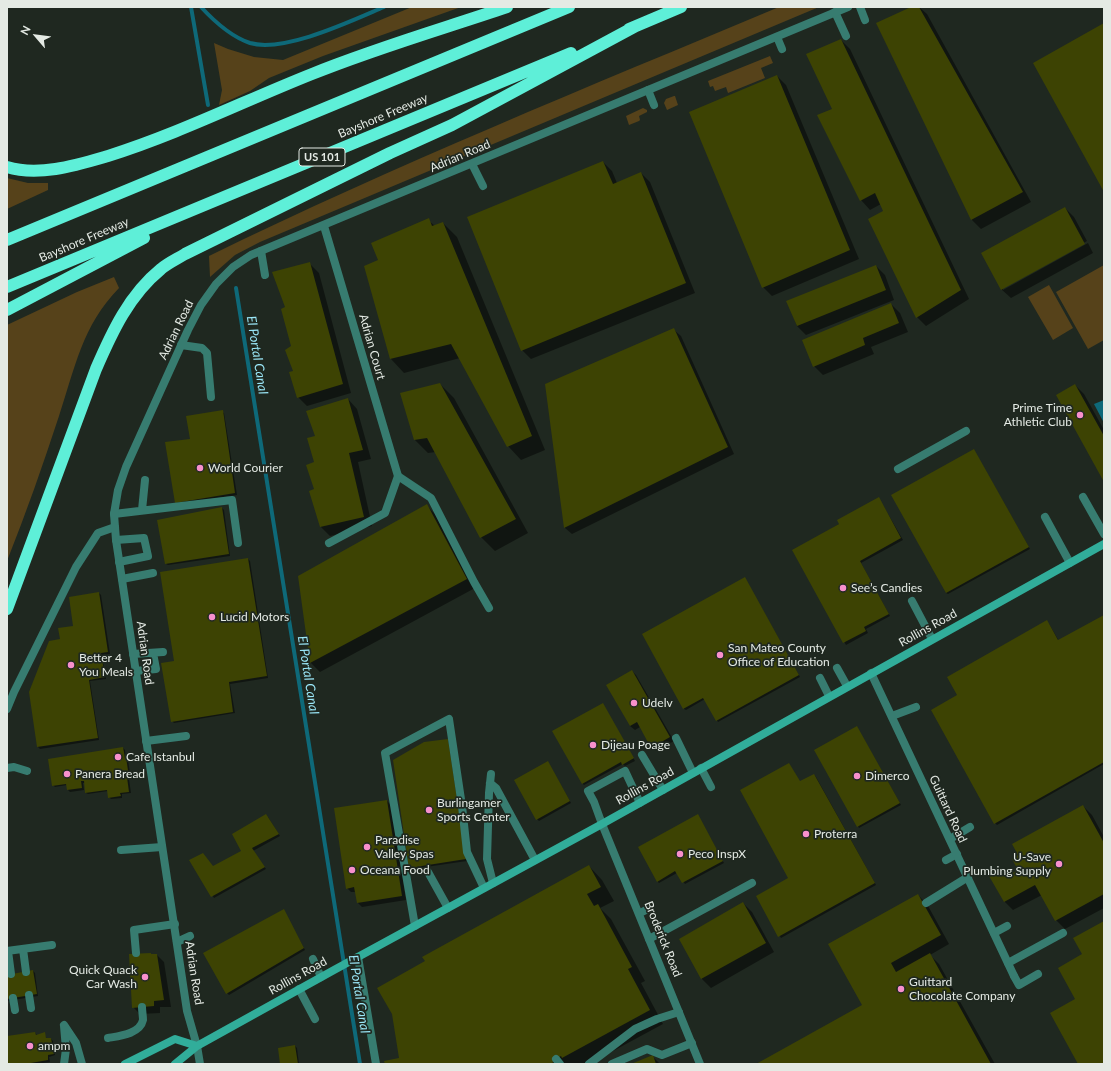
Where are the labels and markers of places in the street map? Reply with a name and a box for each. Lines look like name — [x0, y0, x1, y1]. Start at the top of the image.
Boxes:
place label: Prime Time Athletic Club — [1004, 401, 1072, 429]
marker: Prime Time Athletic Club — [1075, 410, 1085, 420]
place label: World Courier — [208, 461, 283, 475]
marker: World Courier — [195, 463, 205, 473]
place label: See’s Candies — [851, 581, 922, 595]
marker: See’s Candies — [838, 583, 848, 593]
place label: Lucid Motors — [220, 610, 289, 624]
marker: Lucid Motors — [207, 612, 217, 622]
place label: San Mateo County Office of Education — [728, 641, 830, 669]
marker: San Mateo County Office of Education — [715, 650, 725, 660]
place label: Better 4 You Meals — [79, 651, 133, 679]
marker: Better 4 You Meals — [66, 660, 76, 670]
place label: Udelv — [642, 696, 673, 710]
marker: Udelv — [629, 698, 639, 708]
place label: Dijeau Poage — [601, 738, 670, 752]
marker: Dijeau Poage — [588, 740, 598, 750]
place label: Cafe Istanbul — [126, 750, 195, 764]
marker: Cafe Istanbul — [113, 752, 123, 762]
place label: Panera Bread — [75, 767, 145, 781]
marker: Panera Bread — [62, 769, 72, 779]
place label: Dimerco — [865, 769, 910, 783]
marker: Dimerco — [852, 771, 862, 781]
place label: Burlingamer Sports Center — [437, 796, 510, 824]
marker: Burlingamer Sports Center — [424, 805, 434, 815]
place label: Proterra — [814, 827, 857, 841]
marker: Proterra — [801, 829, 811, 839]
place label: Paradise Valley Spas — [375, 833, 434, 861]
marker: Paradise Valley Spas — [362, 842, 372, 852]
place label: Peco InspX — [688, 847, 746, 861]
marker: Peco InspX — [675, 849, 685, 859]
place label: U-Save Plumbing Supply — [963, 850, 1051, 878]
marker: U-Save Plumbing Supply — [1054, 859, 1064, 869]
place label: Oceana Food — [360, 863, 430, 877]
marker: Oceana Food — [347, 865, 357, 875]
place label: Quick Quack Car Wash — [69, 963, 137, 991]
marker: Quick Quack Car Wash — [140, 972, 150, 982]
place label: Guittard Chocolate Company — [909, 975, 1015, 1003]
marker: Guittard Chocolate Company — [896, 984, 906, 994]
place label: ampm — [38, 1039, 70, 1053]
marker: ampm — [25, 1041, 35, 1051]

